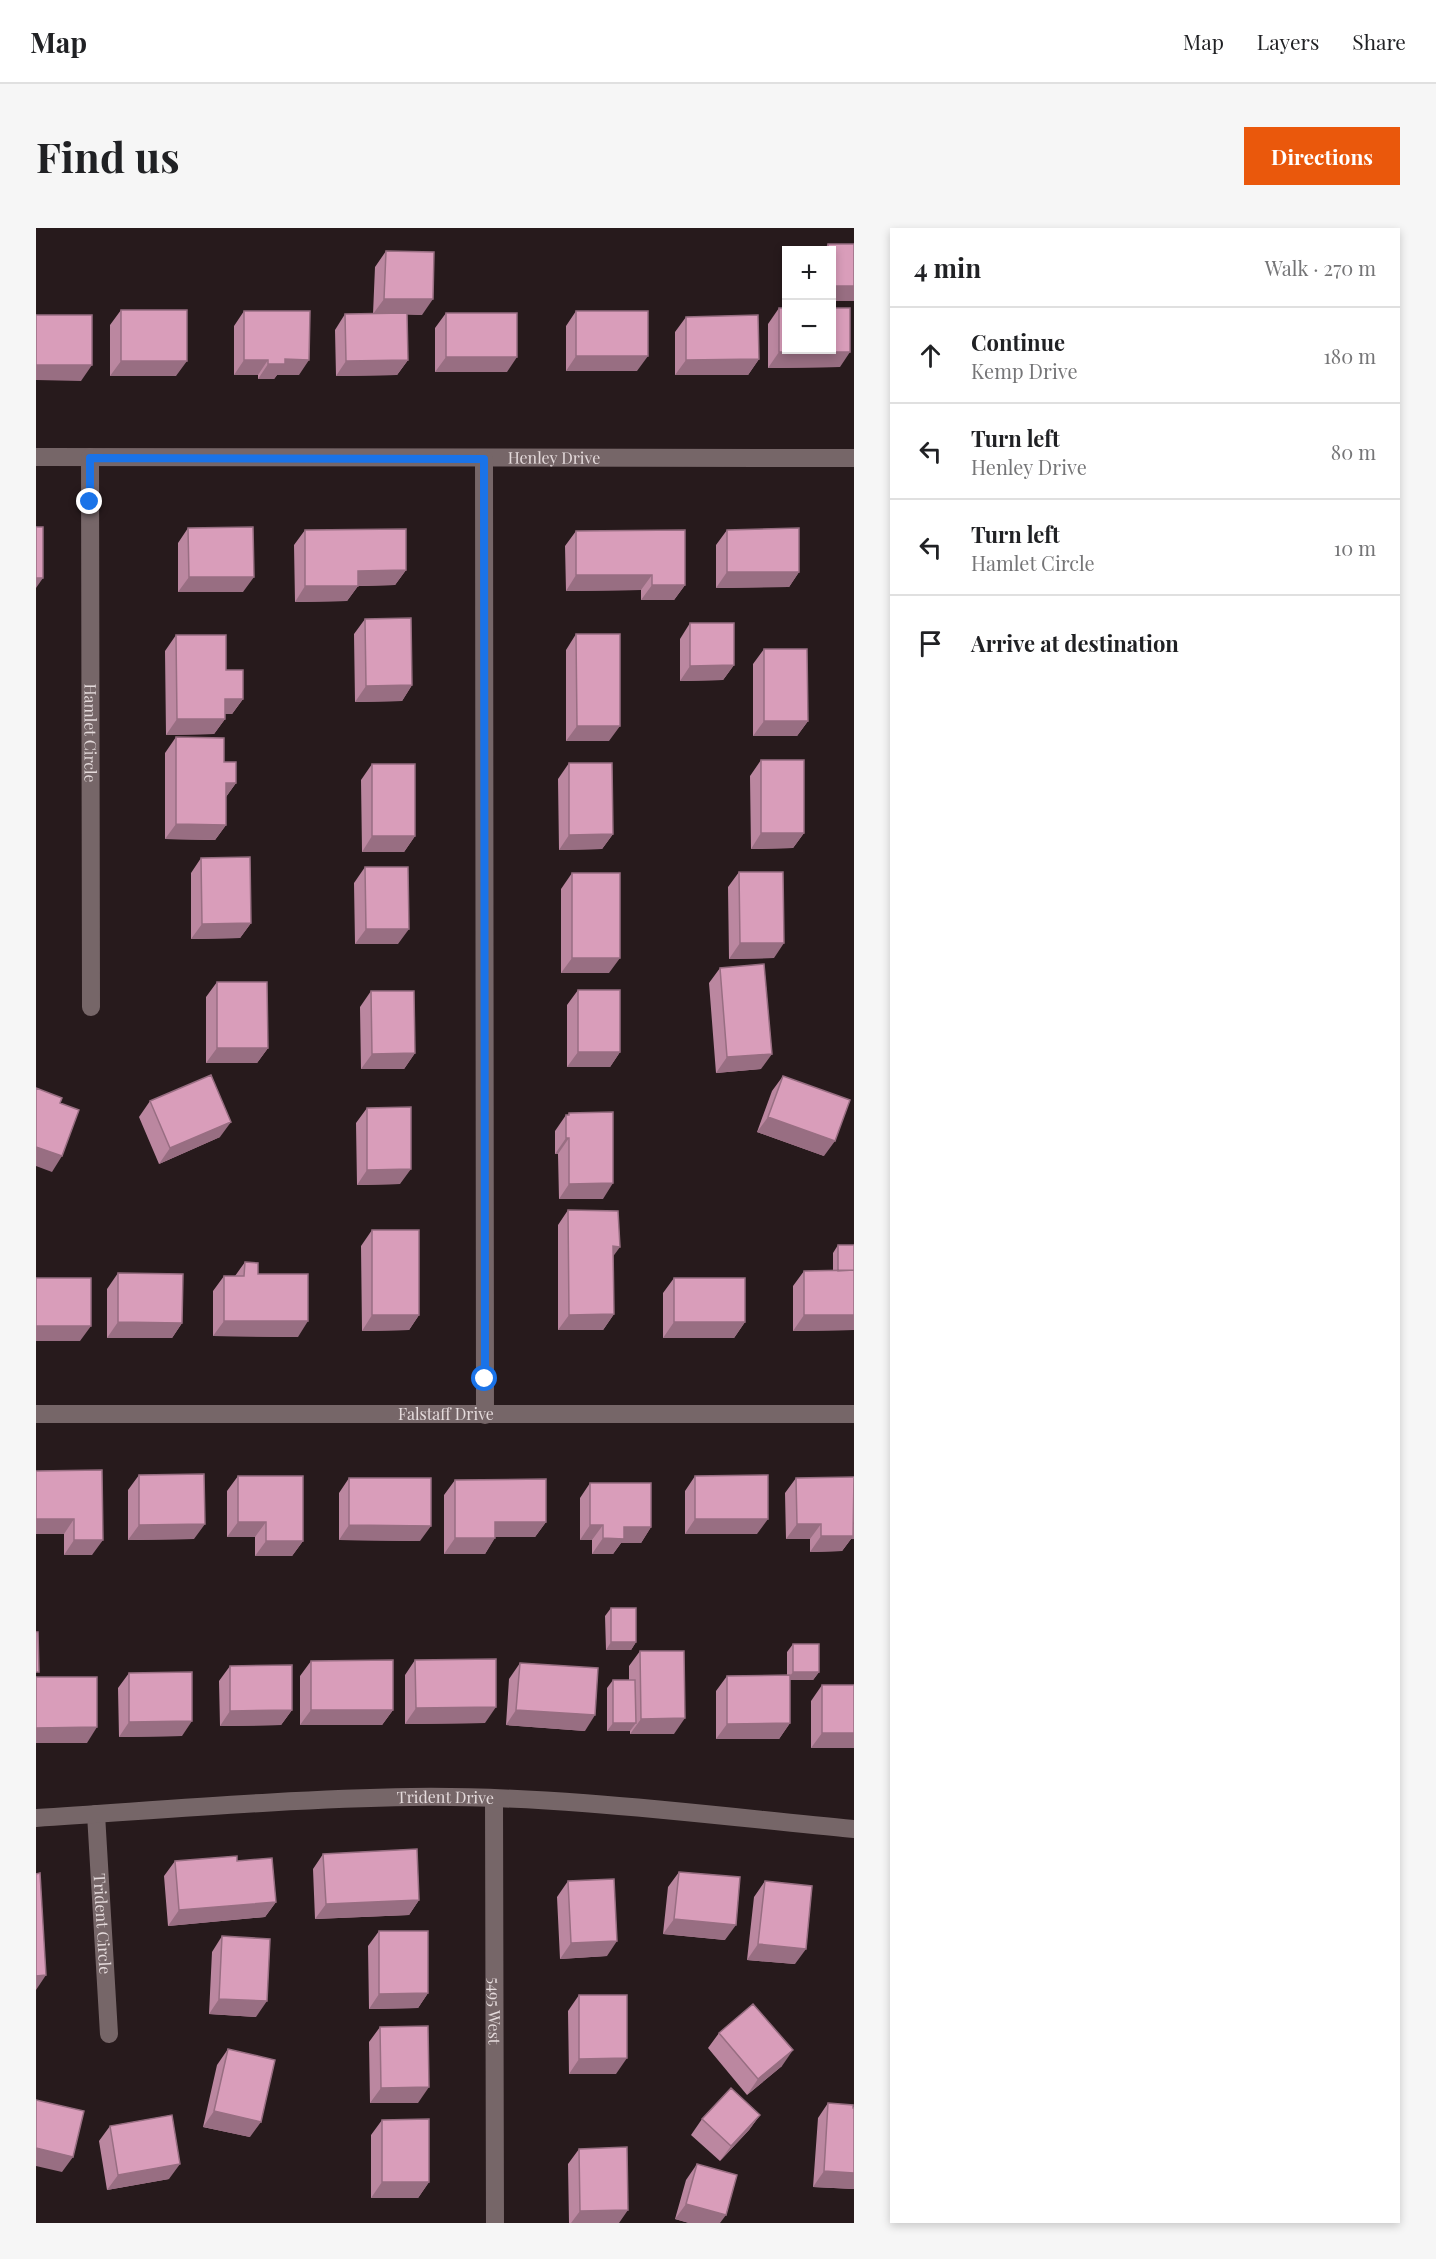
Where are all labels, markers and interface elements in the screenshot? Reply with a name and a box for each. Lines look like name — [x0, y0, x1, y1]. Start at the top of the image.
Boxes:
text: Map — [30, 23, 87, 60]
text: Map — [1183, 27, 1224, 55]
text: Layers — [1257, 27, 1319, 55]
text: Share — [1352, 27, 1406, 55]
button: Directions — [1244, 127, 1400, 185]
text: Find us — [36, 128, 180, 184]
map controls — [782, 246, 836, 354]
button: + — [782, 246, 836, 300]
text: 4 min — [914, 250, 981, 285]
text: Walk · 270 m — [1265, 254, 1376, 281]
button: − — [782, 300, 836, 354]
text: Continue — [971, 327, 1065, 357]
icon: ahead — [914, 339, 947, 372]
text: 180 m — [1323, 342, 1376, 369]
text: Kemp Drive — [971, 357, 1078, 384]
text: Turn left — [971, 423, 1060, 453]
icon: left — [914, 435, 947, 468]
text: 80 m — [1331, 438, 1376, 465]
street label: Henley Drive — [508, 447, 600, 468]
text: Henley Drive — [971, 453, 1087, 480]
route end — [76, 488, 102, 514]
text: Turn left — [971, 519, 1060, 549]
icon: left — [914, 531, 947, 564]
text: 10 m — [1334, 534, 1376, 561]
text: Hamlet Circle — [971, 549, 1095, 576]
icon: arrive — [914, 627, 947, 660]
text: Arrive at destination — [971, 628, 1179, 658]
street label: Hamlet Circle — [80, 683, 102, 783]
route start — [471, 1365, 497, 1391]
street label: Falstaff Drive — [398, 1403, 494, 1424]
street label: Trident Drive — [396, 1786, 494, 1808]
street label: Trident Circle — [90, 1873, 116, 1975]
street label: 5495 West — [484, 1978, 506, 2045]

